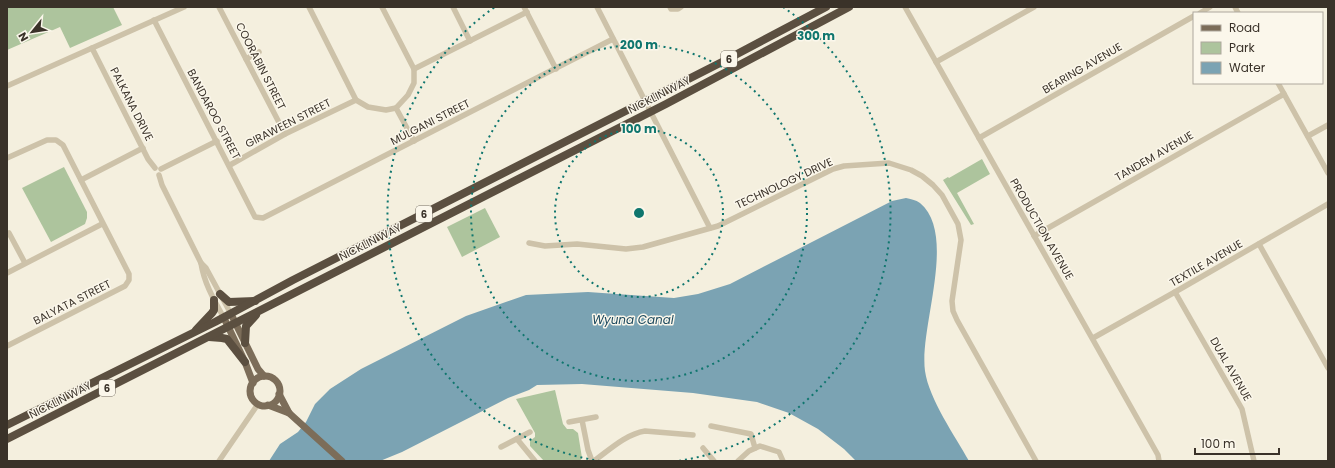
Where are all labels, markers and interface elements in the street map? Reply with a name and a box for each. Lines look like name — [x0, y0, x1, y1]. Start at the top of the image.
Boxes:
north arrow — [12, 12, 52, 52]
legend — [1193, 12, 1323, 84]
street label: COORABIN STREET — [232, 19, 290, 113]
text: Road — [1229, 19, 1260, 36]
text: 300 m — [797, 27, 835, 44]
text: N — [14, 29, 32, 45]
text: 200 m — [620, 36, 658, 53]
street label: BEARING AVENUE — [1039, 39, 1125, 97]
text: Park — [1229, 39, 1256, 56]
road number: 6 — [721, 51, 737, 67]
text: Water — [1229, 59, 1266, 76]
street label: PALKANA DRIVE — [107, 64, 157, 144]
street label: BANDAROO STREET — [183, 66, 245, 162]
street label: NICKLIN WAY — [625, 72, 694, 118]
street label: GIRAWEEN STREET — [242, 94, 334, 152]
street label: MULGANI STREET — [387, 95, 473, 149]
text: 100 m — [621, 120, 657, 137]
street label: TANDEM AVENUE — [1112, 127, 1196, 185]
street label: TECHNOLOGY DRIVE — [733, 153, 835, 213]
street label: PRODUCTION AVENUE — [1006, 175, 1078, 283]
road number: 6 — [416, 206, 432, 222]
centre of rings — [632, 206, 646, 220]
street label: NICKLIN WAY — [336, 219, 405, 265]
street label: TEXTILE AVENUE — [1167, 236, 1245, 290]
street label: BALYATA STREET — [30, 275, 114, 329]
water label: Wyuna Canal — [592, 311, 674, 328]
street label: DUAL AVENUE — [1206, 334, 1256, 404]
street label: NICKLIN WAY — [26, 377, 95, 423]
road number: 6 — [99, 380, 115, 396]
scale bar — [1195, 430, 1279, 456]
text: 100 m — [1201, 435, 1235, 452]

